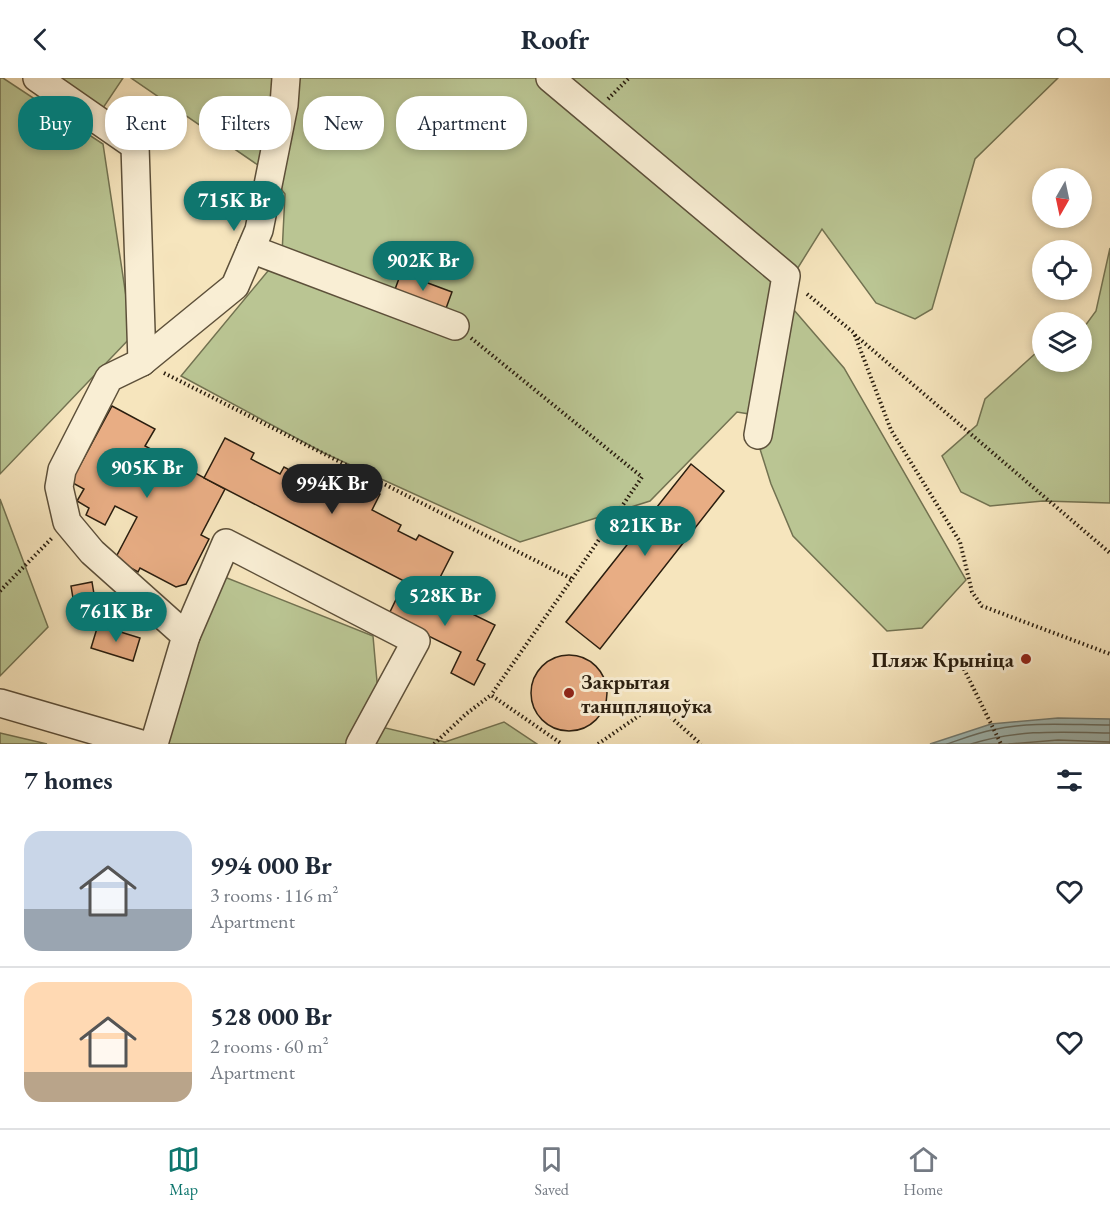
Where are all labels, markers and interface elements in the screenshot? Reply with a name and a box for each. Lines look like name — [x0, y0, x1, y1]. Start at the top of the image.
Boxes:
text: Roofr — [521, 22, 589, 57]
icon: back — [24, 23, 57, 56]
icon: search — [1053, 23, 1086, 56]
chip: Buy — [18, 96, 93, 150]
chip: Rent — [105, 96, 187, 150]
chip: Filters — [199, 96, 291, 150]
chip: New — [303, 96, 384, 150]
chip: Apartment — [396, 96, 527, 150]
north arrow — [1032, 168, 1092, 228]
map controls — [1032, 168, 1092, 372]
pin: 715K Br — [179, 181, 289, 232]
text: 715K Br — [198, 187, 270, 213]
button: locate — [1032, 240, 1092, 300]
pin: 902K Br — [368, 241, 478, 292]
text: 902K Br — [387, 247, 459, 273]
button: layers — [1032, 312, 1092, 372]
pin: 905K Br — [92, 448, 202, 499]
text: 905K Br — [111, 454, 183, 480]
pin: 994K Br — [277, 464, 387, 515]
text: 994K Br — [296, 470, 368, 496]
pin: 821K Br — [590, 506, 700, 557]
text: 821K Br — [609, 512, 681, 538]
pin: 528K Br — [390, 576, 500, 627]
text: 528K Br — [409, 582, 481, 608]
pin: 761K Br — [61, 592, 171, 643]
text: 761K Br — [80, 598, 152, 624]
place label: Пляж Крыніца — [871, 646, 1015, 673]
marker: Пляж Крыніца — [1019, 652, 1033, 666]
place label: Закрытая танцпляцоўка — [581, 668, 713, 719]
marker: Закрытая танцпляцоўка — [562, 686, 576, 700]
text: 7 homes — [24, 763, 113, 797]
icon: filters — [1053, 764, 1086, 797]
text: 994 000 Br — [210, 848, 332, 882]
icon: home — [72, 855, 144, 927]
icon: heart — [1053, 875, 1086, 908]
text: 3 rooms · 116 m² — [210, 882, 338, 908]
text: Apartment — [210, 908, 295, 934]
text: 528 000 Br — [210, 999, 332, 1033]
icon: home — [72, 1006, 144, 1078]
icon: heart — [1053, 1026, 1086, 1059]
text: 2 rooms · 60 m² — [210, 1033, 329, 1059]
text: Apartment — [210, 1059, 295, 1085]
tab: Map — [167, 1143, 200, 1200]
tab: Saved — [535, 1143, 569, 1200]
tab: Home — [903, 1143, 943, 1200]

